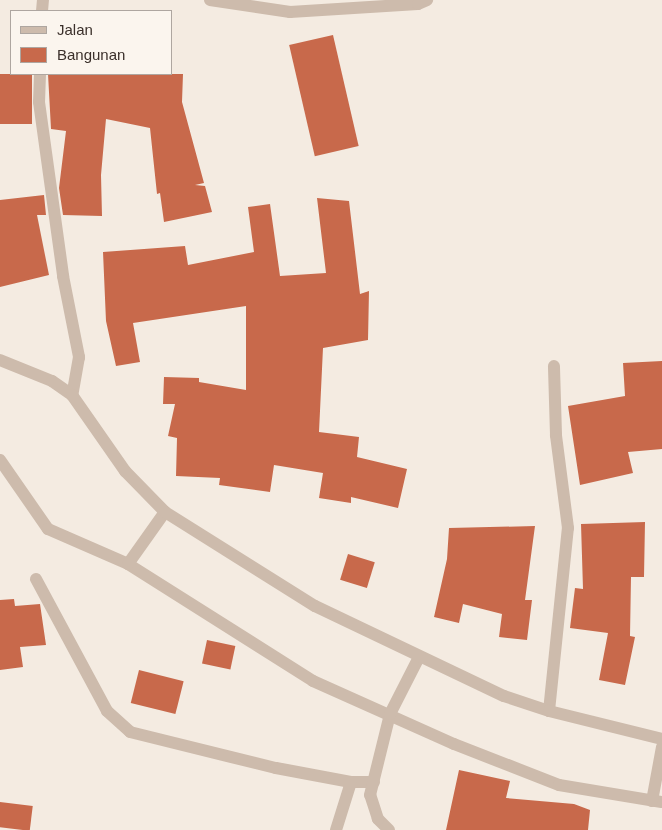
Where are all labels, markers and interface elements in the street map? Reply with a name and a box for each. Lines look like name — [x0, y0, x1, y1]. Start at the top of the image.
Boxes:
legend — [10, 10, 172, 75]
text: Jalan — [57, 21, 93, 38]
text: Bangunan — [57, 46, 125, 63]

